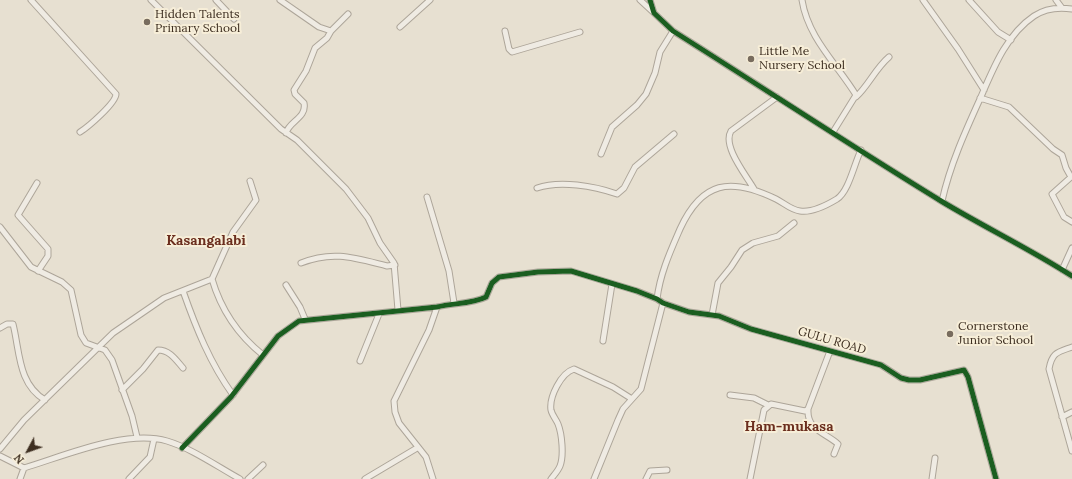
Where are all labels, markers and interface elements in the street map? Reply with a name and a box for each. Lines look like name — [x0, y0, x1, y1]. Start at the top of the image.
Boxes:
place label: Hidden Talents Primary School — [155, 8, 240, 36]
marker: Hidden Talents Primary School — [142, 17, 152, 27]
place label: Little Me Nursery School — [759, 45, 845, 73]
marker: Little Me Nursery School — [746, 54, 756, 64]
district label: Kasangalabi — [166, 233, 246, 249]
place label: Cornerstone Junior School — [958, 320, 1033, 348]
street label: GULU ROAD — [796, 324, 868, 358]
marker: Cornerstone Junior School — [945, 329, 955, 339]
district label: Ham-mukasa — [745, 419, 833, 435]
north arrow — [8, 431, 48, 471]
text: N — [11, 451, 27, 467]

